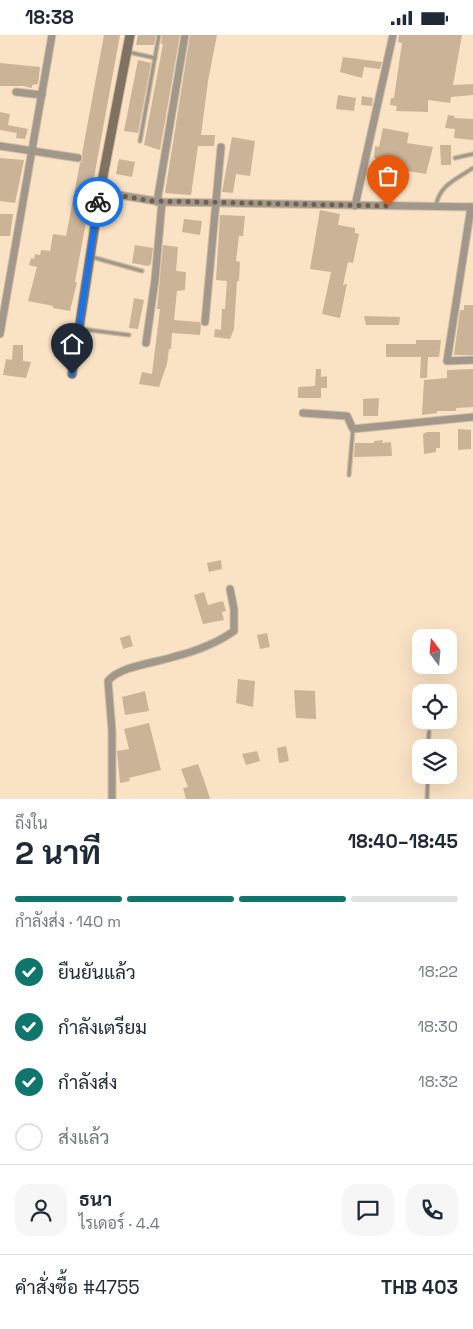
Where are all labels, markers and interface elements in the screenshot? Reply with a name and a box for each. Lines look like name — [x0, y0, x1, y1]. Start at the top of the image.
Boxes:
text: 18:38 — [25, 5, 74, 30]
pin — [367, 155, 409, 206]
icon: bag — [374, 162, 402, 190]
courier — [73, 177, 123, 227]
icon: bike — [84, 188, 112, 216]
pin — [51, 323, 93, 374]
icon: home — [58, 330, 86, 358]
north arrow — [412, 629, 458, 674]
map controls — [412, 629, 457, 784]
button: locate — [412, 684, 457, 729]
button: layers — [412, 739, 457, 784]
text: ถึงใน — [15, 813, 48, 834]
text: 18:40–18:45 — [348, 829, 458, 854]
text: 2 นาที — [15, 833, 101, 873]
text: กำลังส่ง · 140 m — [15, 911, 121, 932]
icon: check — [15, 958, 43, 986]
text: ยืนยันแล้ว — [58, 960, 136, 985]
text: 18:22 — [418, 961, 458, 982]
icon: check — [15, 1013, 43, 1041]
text: กำลังเตรียม — [58, 1015, 147, 1040]
text: 18:30 — [417, 1016, 458, 1037]
icon: check — [15, 1068, 43, 1096]
text: กำลังส่ง — [58, 1070, 117, 1095]
text: 18:32 — [418, 1071, 458, 1092]
text: ส่งแล้ว — [58, 1125, 109, 1150]
button: person — [15, 1184, 67, 1236]
button: chat — [342, 1184, 394, 1236]
button: phone — [406, 1184, 458, 1236]
text: ธนา — [79, 1187, 112, 1212]
text: ไรเดอร์ · 4.4 — [79, 1213, 160, 1234]
text: คำสั่งซื้อ #4755 — [15, 1275, 140, 1300]
text: THB 403 — [381, 1275, 458, 1300]

